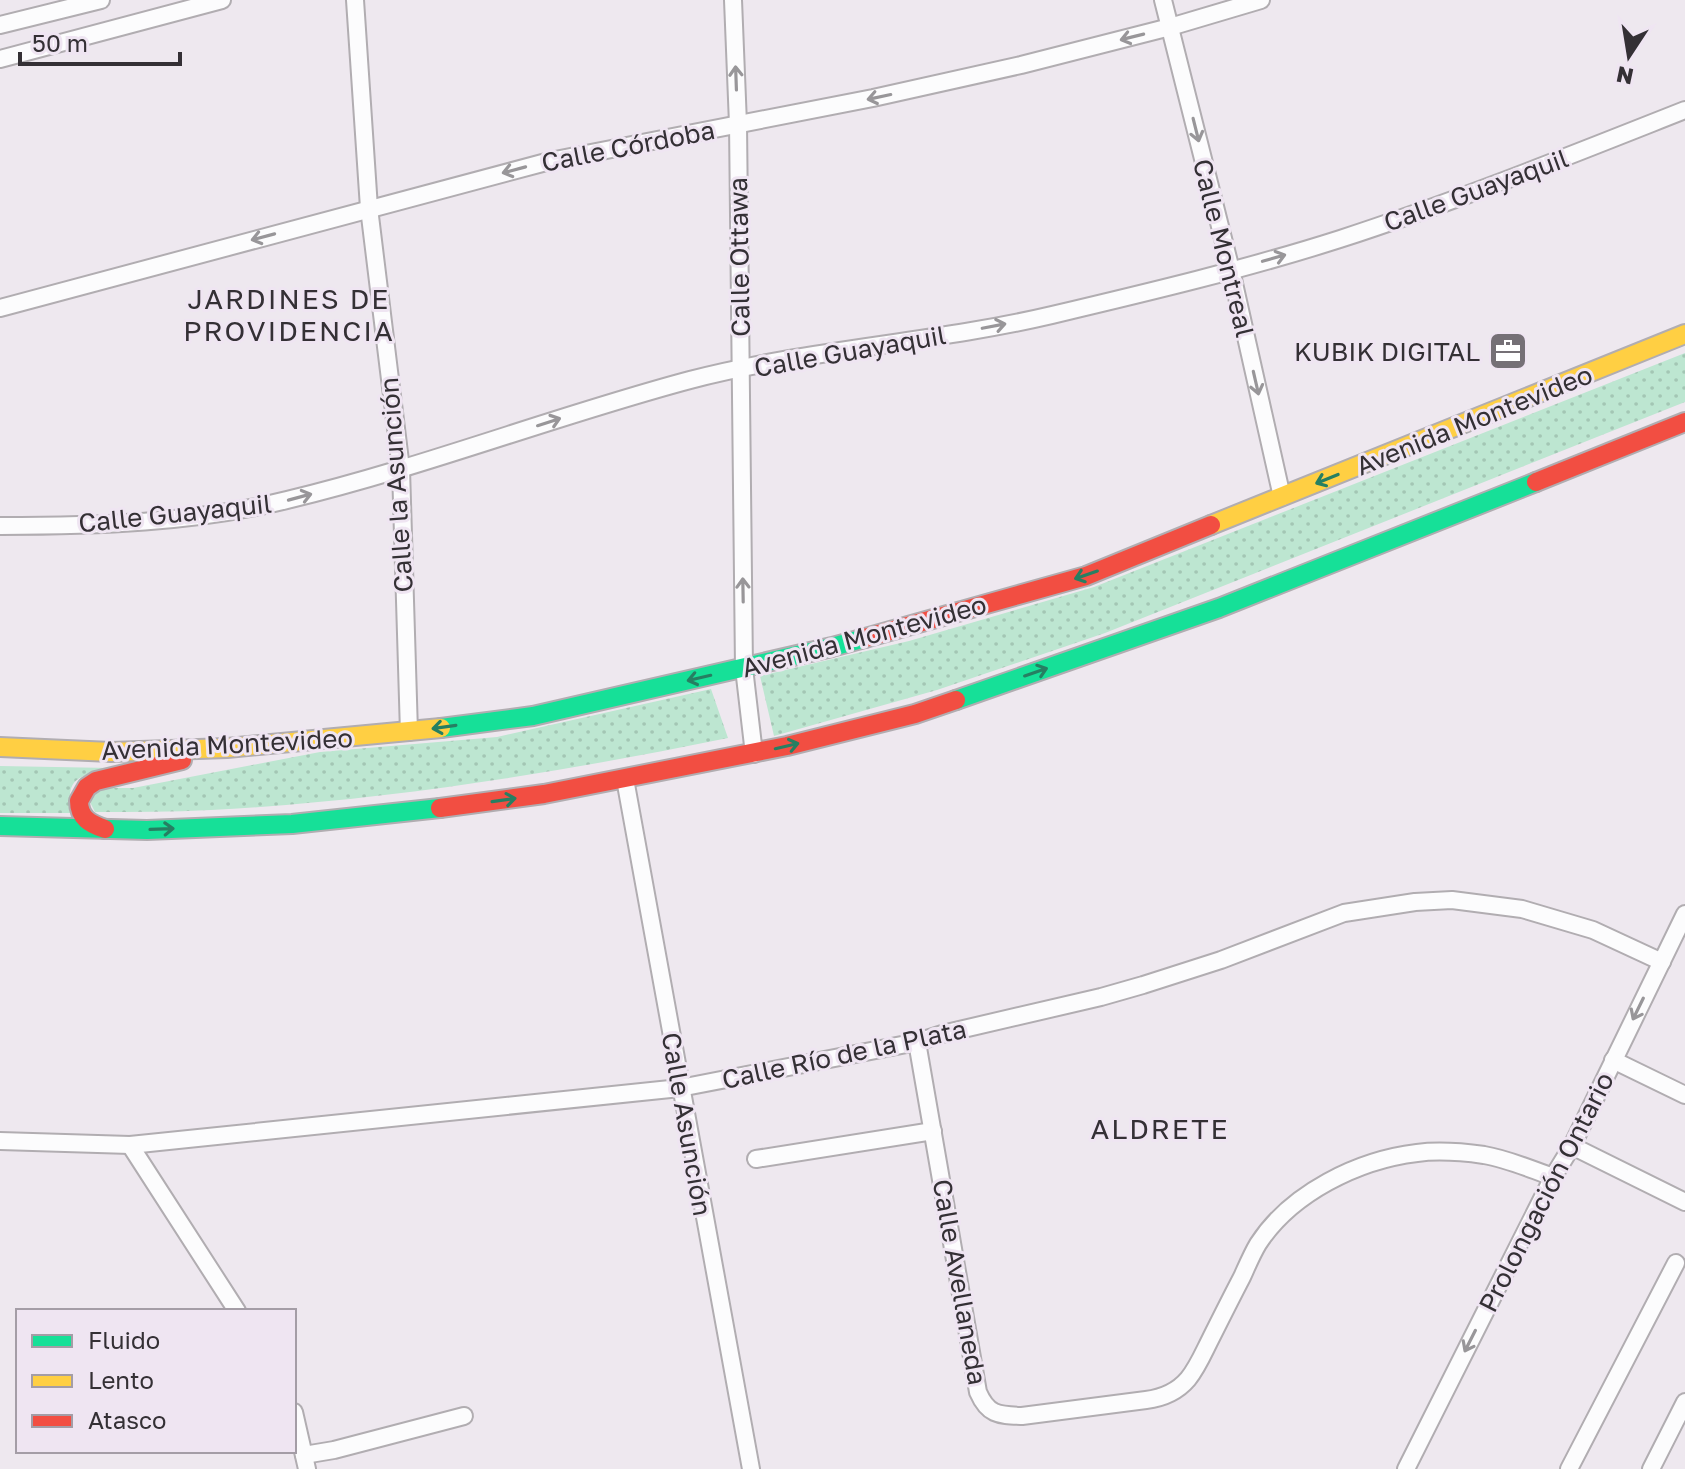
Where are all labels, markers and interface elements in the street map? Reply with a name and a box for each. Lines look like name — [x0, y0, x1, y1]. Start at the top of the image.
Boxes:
scale bar — [20, 16, 180, 66]
north arrow — [1589, 16, 1669, 96]
text: 50 m — [32, 28, 88, 57]
one-way arrow — [1119, 30, 1145, 45]
text: N — [1614, 61, 1636, 91]
one-way arrow — [728, 65, 743, 92]
one-way arrow — [866, 90, 892, 105]
street label: Calle Córdoba — [539, 114, 717, 178]
one-way arrow — [1189, 117, 1204, 142]
street label: Calle Guayaquil — [1380, 142, 1572, 238]
street label: Calle Montreal — [1187, 156, 1261, 340]
one-way arrow — [502, 163, 528, 178]
street label: Calle Ottawa — [722, 177, 756, 337]
one-way arrow — [250, 230, 276, 245]
one-way arrow — [1260, 250, 1286, 265]
district label: JARDINES DE PROVIDENCIA — [183, 282, 395, 347]
one-way arrow — [981, 317, 1006, 332]
street label: Calle Guayaquil — [752, 319, 948, 383]
office icon: KUBIK DIGITAL — [1487, 330, 1529, 372]
place label: KUBIK DIGITAL — [1294, 336, 1480, 367]
street label: Avenida Montevideo — [1351, 358, 1597, 482]
one-way arrow — [1249, 370, 1264, 395]
street label: Calle la Asunción — [373, 377, 419, 593]
one-way arrow — [535, 414, 561, 429]
one-way arrow — [1315, 473, 1340, 487]
street label: Calle Guayaquil — [77, 487, 273, 539]
one-way arrow — [286, 488, 312, 503]
one-way arrow — [1073, 569, 1098, 584]
one-way arrow — [735, 577, 751, 604]
street label: Avenida Montevideo — [738, 588, 990, 684]
one-way arrow — [1024, 664, 1049, 679]
one-way arrow — [687, 671, 712, 686]
one-way arrow — [431, 720, 458, 735]
street label: Avenida Montevideo — [100, 722, 354, 766]
one-way arrow — [774, 738, 800, 753]
one-way arrow — [491, 792, 517, 807]
one-way arrow — [148, 821, 175, 836]
one-way arrow — [1630, 997, 1645, 1021]
street label: Calle Río de la Plata — [719, 1013, 969, 1095]
street label: Calle Asunción — [656, 1030, 718, 1218]
street label: Prolongación Ontario — [1472, 1067, 1620, 1317]
district label: ALDRETE — [1090, 1112, 1230, 1145]
street label: Calle Avellaneda — [927, 1177, 993, 1387]
legend — [16, 1309, 296, 1453]
text: Fluido — [88, 1325, 160, 1354]
one-way arrow — [1462, 1329, 1477, 1353]
text: Lento — [88, 1365, 154, 1394]
text: Atasco — [88, 1405, 166, 1434]

